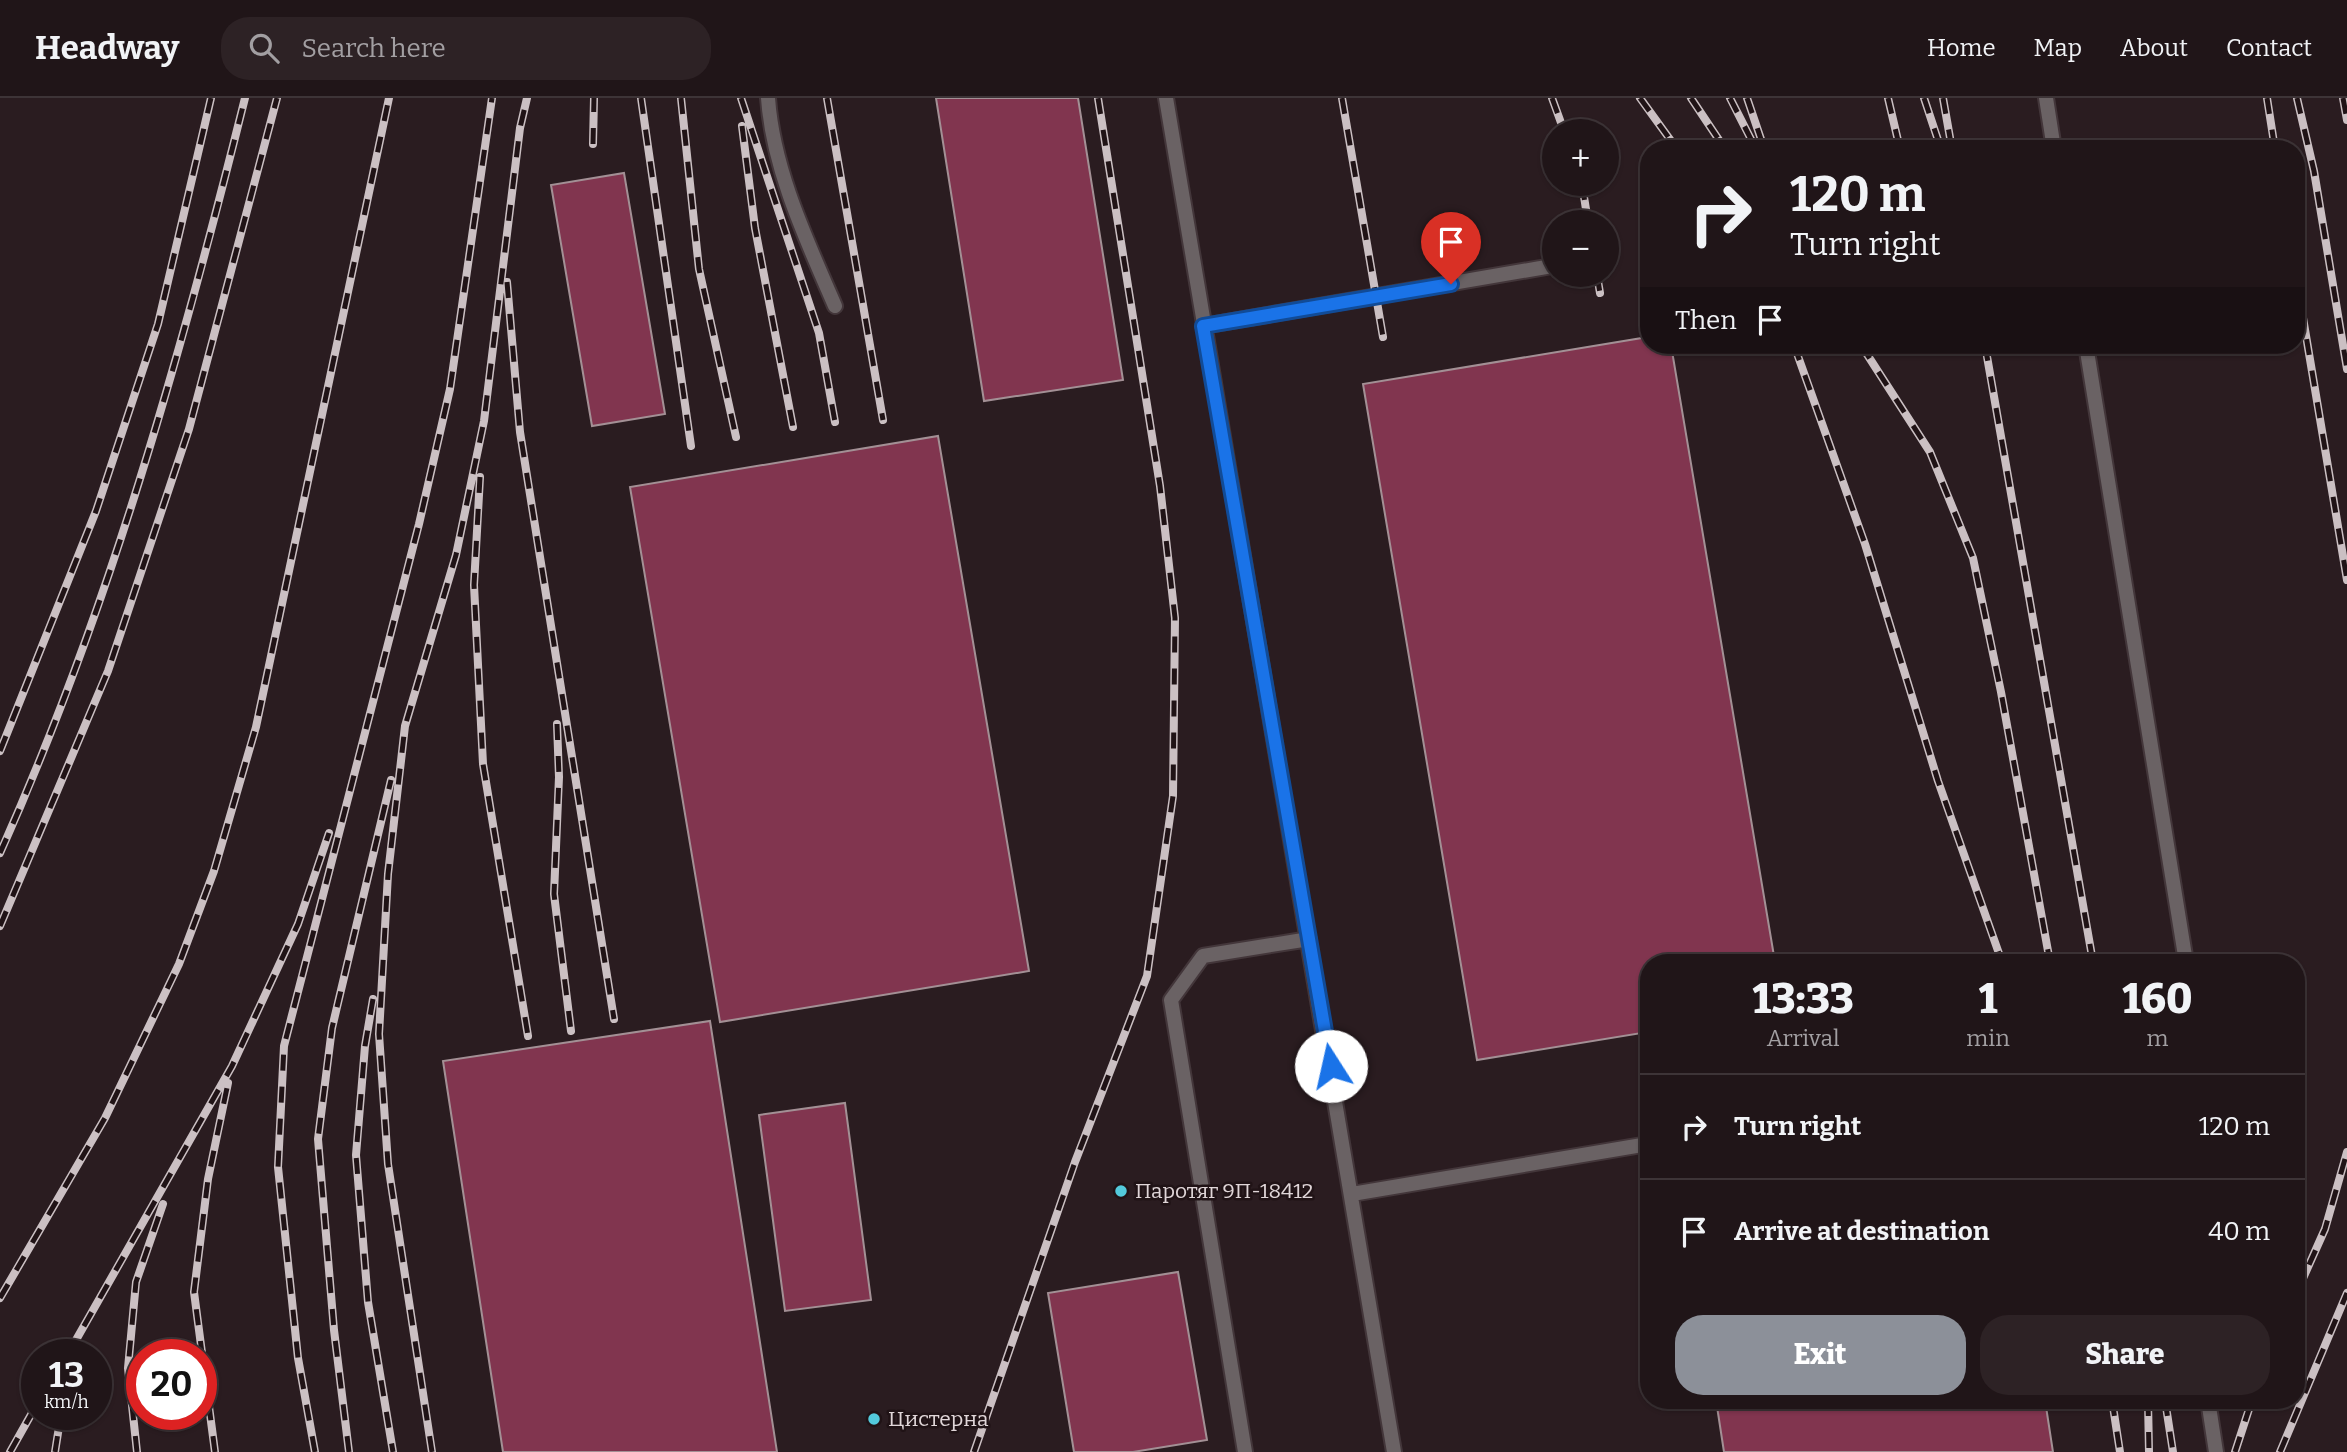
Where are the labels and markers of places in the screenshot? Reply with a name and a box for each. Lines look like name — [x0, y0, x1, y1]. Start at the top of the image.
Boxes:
pin — [1421, 212, 1481, 284]
place label: Паротяг 9П-18412 — [1135, 1178, 1313, 1204]
marker: Паротяг 9П-18412 — [1113, 1183, 1129, 1199]
place label: Цистерна — [888, 1406, 989, 1432]
marker: Цистерна — [866, 1411, 882, 1427]

